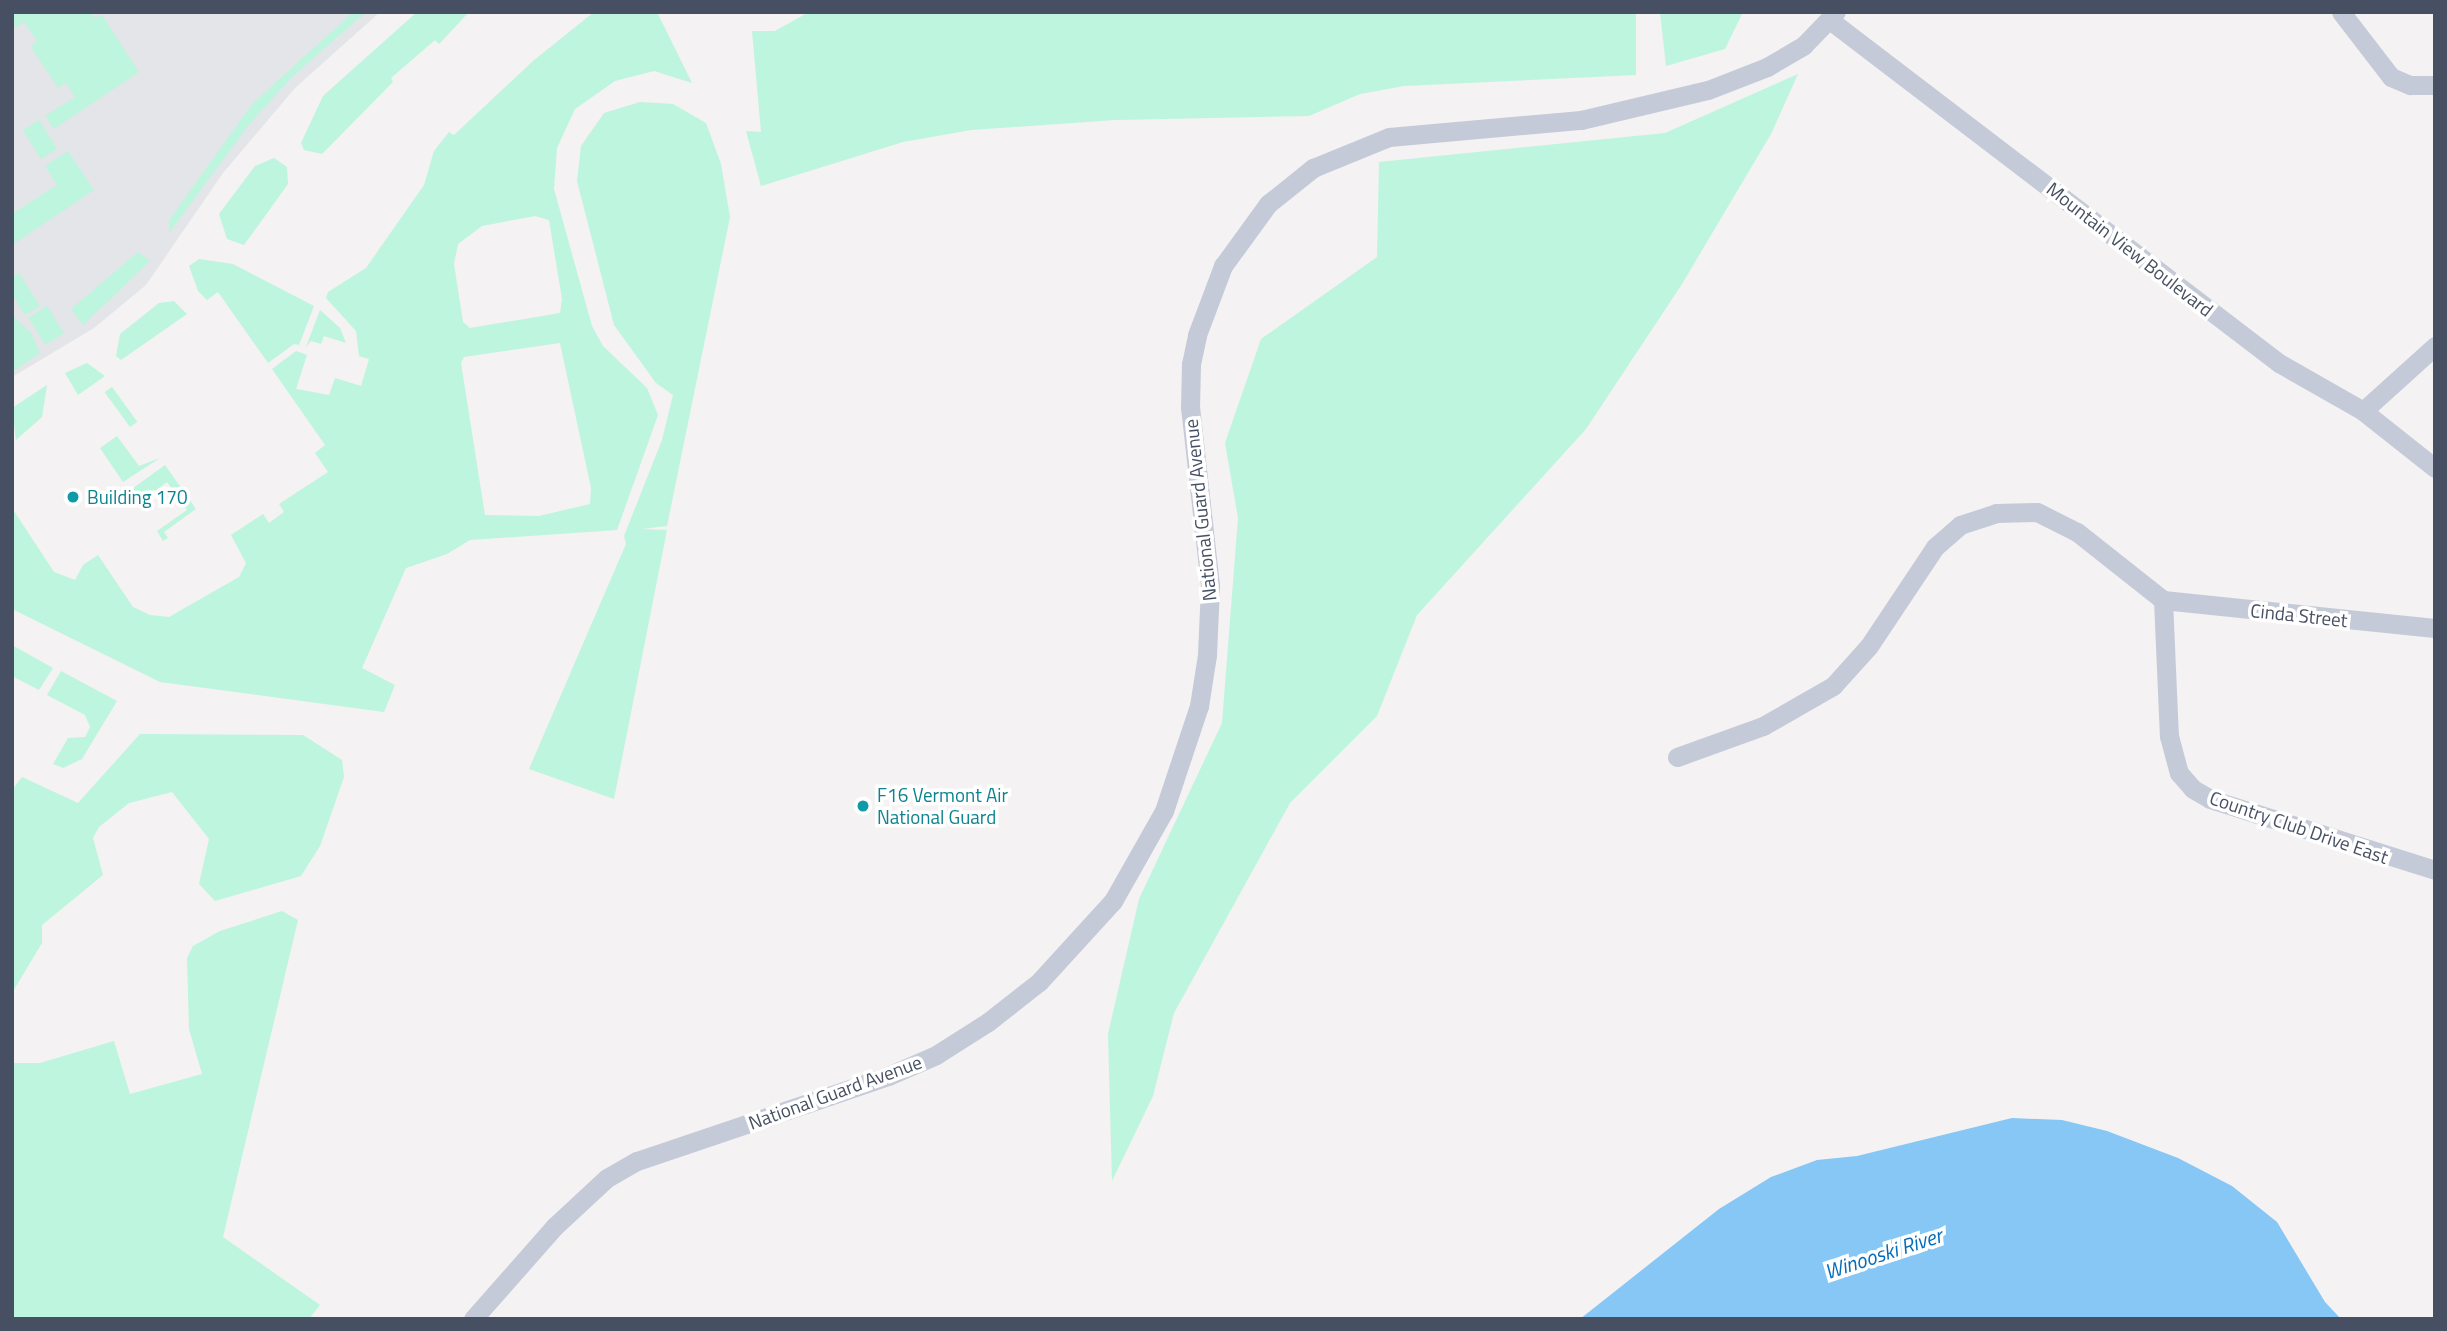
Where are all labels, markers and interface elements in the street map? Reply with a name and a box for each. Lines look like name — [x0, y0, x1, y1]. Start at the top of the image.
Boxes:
street label: Mountain View Boulevard — [2042, 177, 2218, 321]
street label: National Guard Avenue — [1179, 418, 1221, 602]
place label: Building 170 — [87, 486, 188, 508]
marker: Building 170 — [65, 489, 81, 505]
street label: Cinda Street — [2249, 599, 2349, 631]
place label: F16 Vermont Air National Guard — [877, 784, 1008, 828]
street label: Country Club Drive East — [2207, 786, 2391, 868]
marker: F16 Vermont Air National Guard — [855, 798, 871, 814]
street label: National Guard Avenue — [745, 1050, 925, 1134]
water label: Winooski River — [1821, 1222, 1945, 1284]

